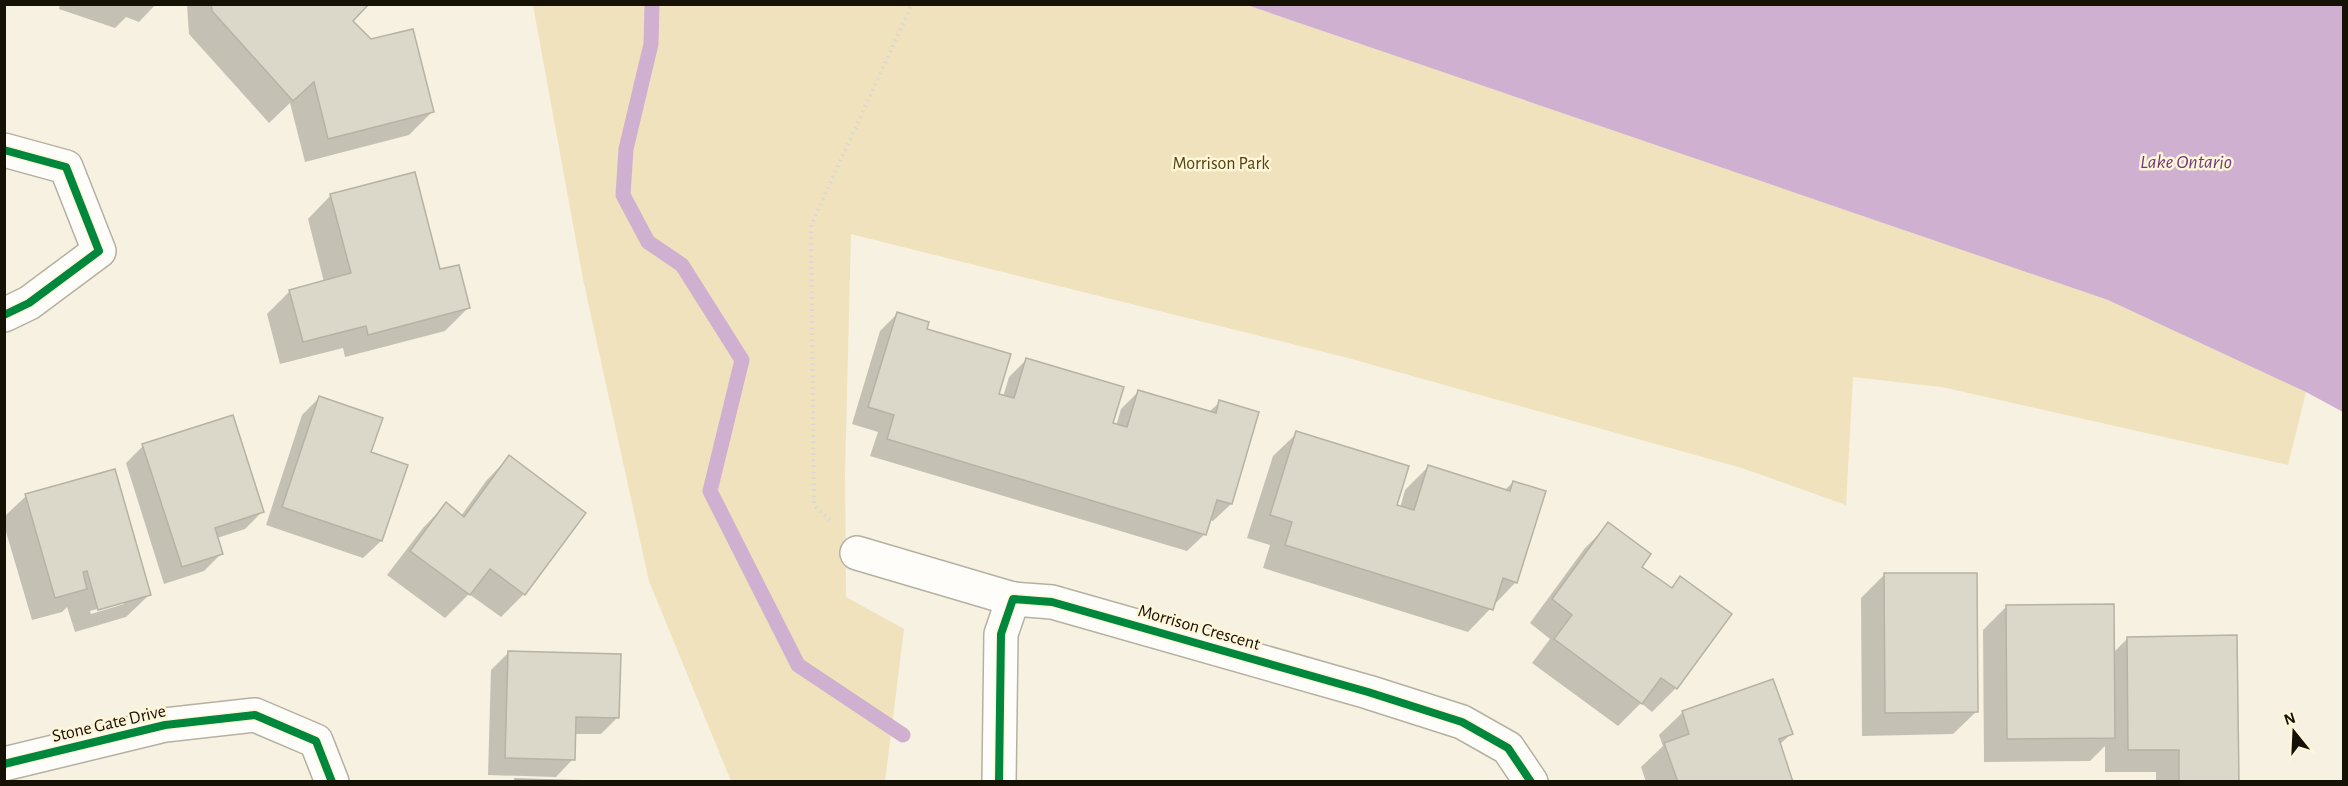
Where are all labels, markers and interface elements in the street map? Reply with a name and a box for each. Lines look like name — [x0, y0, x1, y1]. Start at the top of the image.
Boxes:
water label: Lake Ontario — [2140, 152, 2232, 172]
park label: Morrison Park — [1172, 155, 1270, 173]
street label: Morrison Crescent — [1136, 602, 1262, 654]
street label: Stone Gate Drive — [50, 702, 168, 746]
north arrow — [2264, 702, 2324, 762]
text: N — [2282, 709, 2297, 728]

